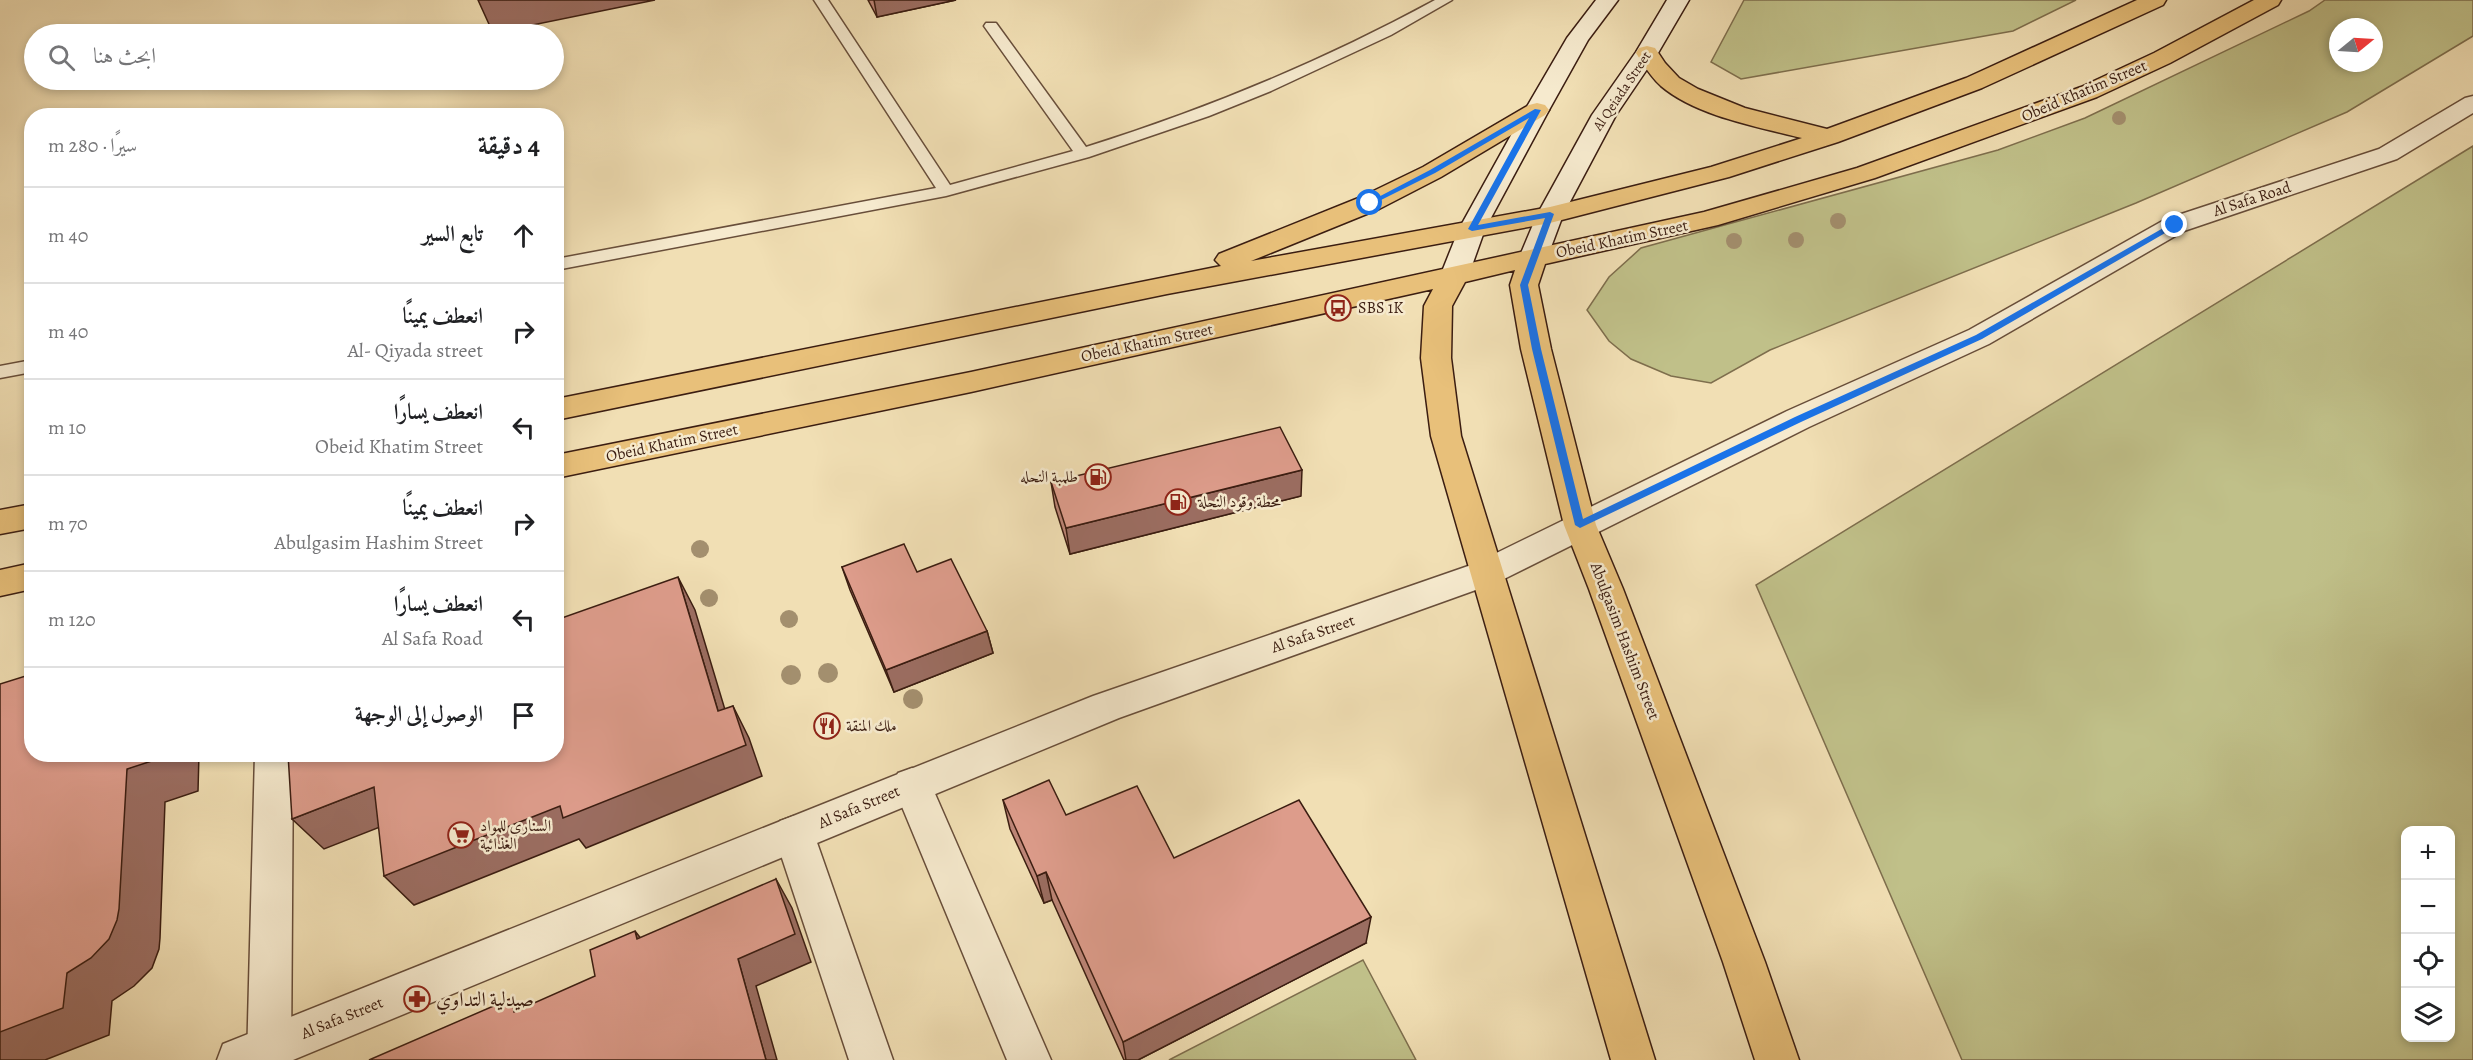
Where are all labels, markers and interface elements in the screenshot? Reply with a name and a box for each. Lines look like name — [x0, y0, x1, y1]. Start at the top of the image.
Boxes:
north arrow — [2329, 18, 2383, 72]
search box — [24, 24, 564, 90]
icon: search — [45, 41, 78, 74]
text: ابحث هنا — [93, 41, 156, 71]
street label: Al Qeiada Street — [1588, 47, 1656, 135]
street label: Obeid Khatim Street — [2018, 55, 2150, 127]
text: 4 دقيقة — [478, 128, 540, 163]
text: سيرًا · 280 m — [48, 132, 137, 159]
street label: Al Safa Road — [2209, 176, 2294, 222]
route start — [1356, 189, 1382, 215]
route end — [2161, 211, 2187, 237]
street label: Obeid Khatim Street — [1554, 214, 1690, 264]
text: تابع السير — [422, 219, 483, 249]
icon: ahead — [507, 219, 540, 252]
text: 40 m — [48, 222, 88, 249]
bus stop icon: SBS 1K — [1323, 293, 1353, 323]
place label: SBS 1K — [1358, 297, 1403, 319]
text: انعطف يمينًا — [403, 301, 483, 331]
icon: right — [507, 315, 540, 348]
text: 40 m — [48, 318, 88, 345]
street label: Obeid Khatim Street — [1079, 318, 1215, 368]
text: Al- Qiyada street — [348, 337, 483, 364]
text: انعطف يسارًا — [394, 397, 483, 427]
icon: left — [507, 411, 540, 444]
text: 10 m — [48, 414, 86, 441]
street label: Obeid Khatim Street — [604, 418, 740, 468]
text: Obeid Khatim Street — [315, 433, 483, 460]
fuel station icon: طلمبة النحله — [1083, 462, 1113, 492]
place label: طلمبة النحله — [1020, 466, 1078, 488]
fuel station icon: محطة وقود النحلة — [1163, 487, 1193, 517]
place label: محطة وقود النحلة — [1197, 491, 1281, 513]
text: انعطف يمينًا — [403, 493, 483, 523]
icon: right — [507, 507, 540, 540]
text: 70 m — [48, 510, 88, 537]
text: Abulgasim Hashim Street — [274, 529, 483, 556]
street label: Abulgasim Hashim Street — [1584, 558, 1665, 723]
text: انعطف يسارًا — [394, 589, 483, 619]
icon: left — [507, 603, 540, 636]
text: 120 m — [48, 606, 96, 633]
street label: Al Safa Street — [1267, 609, 1358, 659]
text: Al Safa Road — [382, 625, 483, 652]
text: الوصول إلى الوجهة — [355, 699, 483, 729]
icon: arrive — [507, 699, 540, 732]
restaurant icon: ملك المنقة — [812, 711, 842, 741]
place label: ملك المنقة — [846, 715, 897, 737]
street label: Al Safa Street — [814, 780, 903, 834]
place label: السناري للمواد الغذائية — [480, 815, 551, 855]
supermarket icon: السناري للمواد الغذائية — [446, 820, 476, 850]
map controls — [2401, 826, 2455, 1042]
button: + — [2401, 826, 2455, 880]
button: − — [2401, 880, 2455, 934]
button: locate — [2401, 934, 2455, 988]
pharmacy icon: صيدلية التداوي — [402, 984, 432, 1014]
place label: صيدلية التداوي — [436, 986, 534, 1015]
button: layers — [2401, 988, 2455, 1042]
street label: Al Safa Street — [297, 992, 386, 1045]

